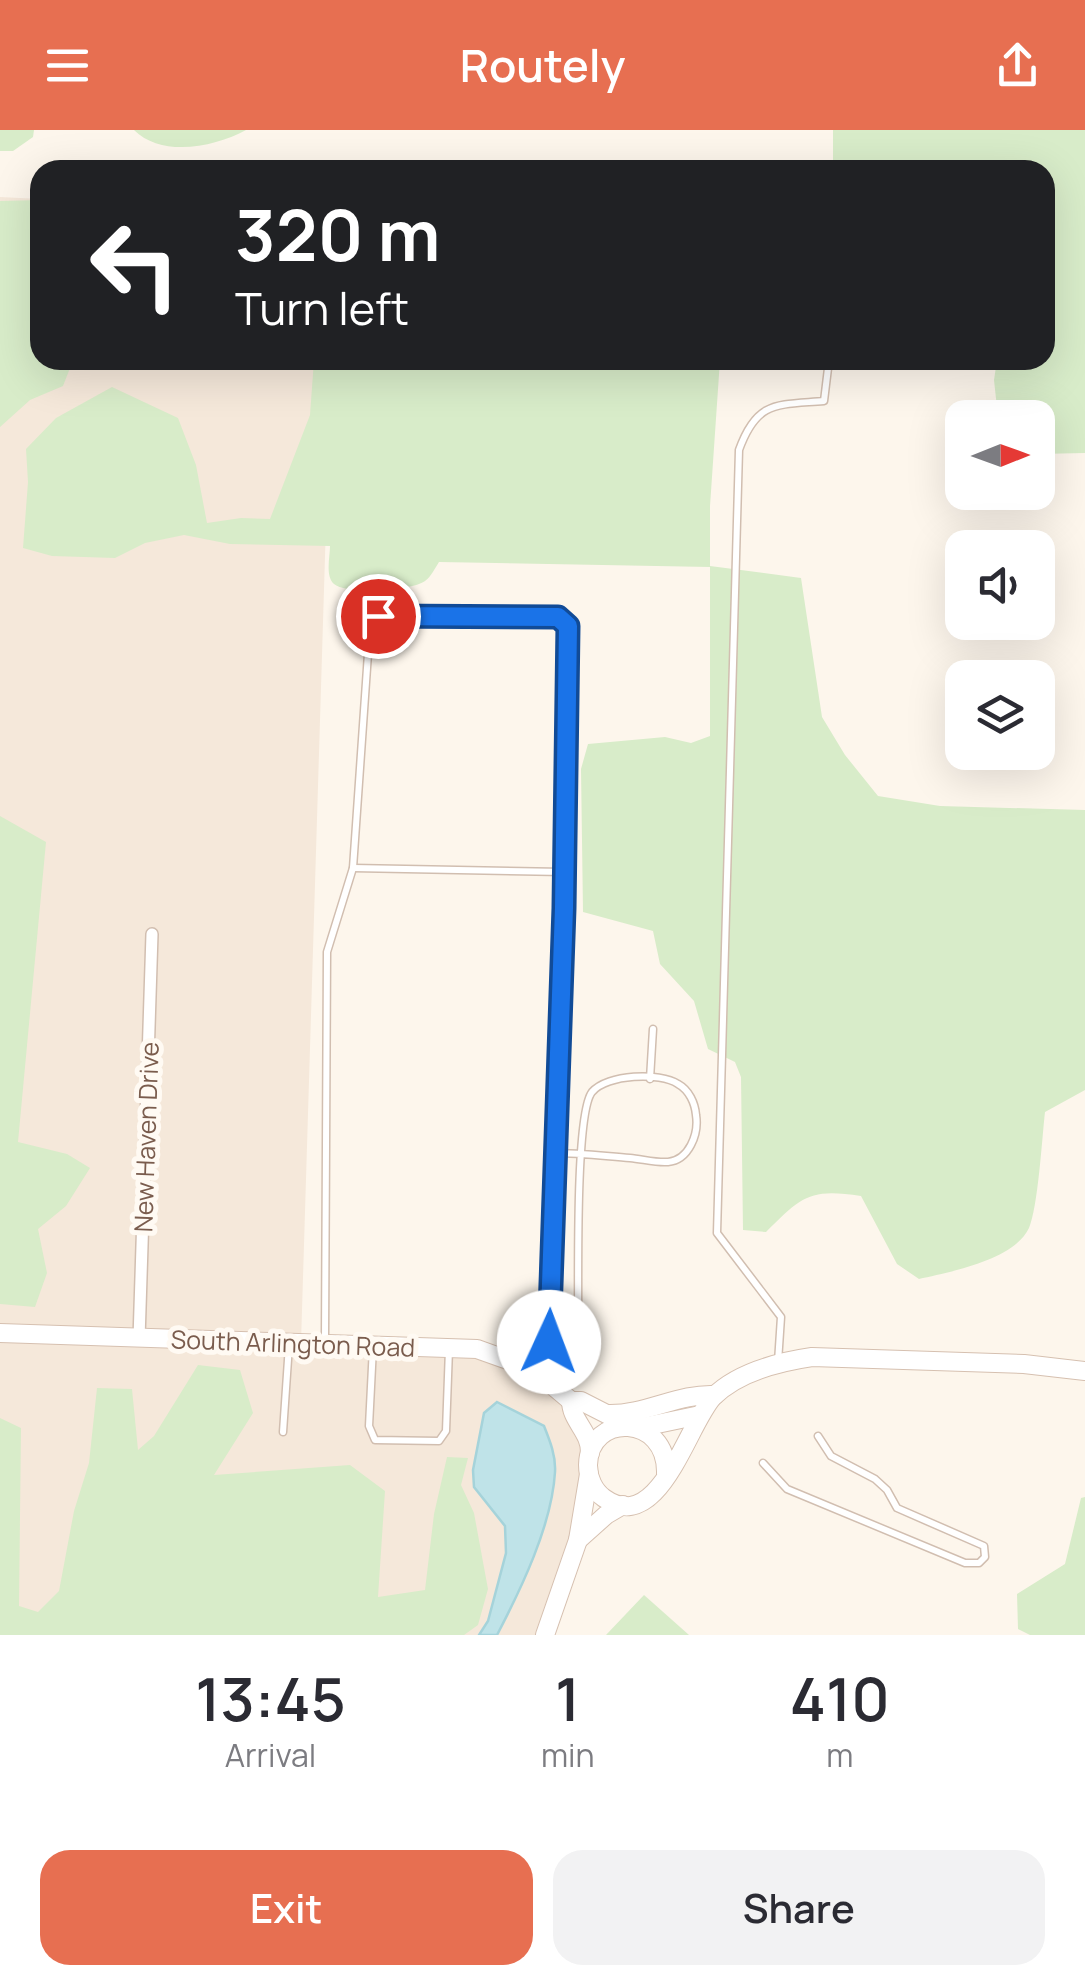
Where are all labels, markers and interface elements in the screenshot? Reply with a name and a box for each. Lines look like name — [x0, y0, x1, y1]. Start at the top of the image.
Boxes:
text: Routely — [460, 34, 625, 96]
icon: menu — [40, 38, 95, 93]
icon: share — [990, 38, 1045, 93]
text: 320 m — [235, 186, 440, 282]
icon: left — [70, 200, 200, 330]
text: Turn left — [235, 277, 409, 339]
north arrow — [945, 400, 1055, 510]
map controls — [945, 400, 1055, 770]
button: sound — [945, 530, 1055, 640]
pin — [336, 574, 421, 659]
icon: arrive — [351, 589, 406, 644]
button: layers — [945, 660, 1055, 770]
street label: New Haven Drive — [125, 1041, 167, 1233]
position arrow — [497, 1290, 601, 1394]
street label: South Arlington Road — [170, 1321, 416, 1365]
text: 13:45 — [195, 1657, 346, 1739]
text: 1 — [555, 1657, 580, 1739]
text: 410 — [790, 1657, 890, 1739]
text: Arrival — [225, 1733, 316, 1777]
text: min — [541, 1733, 595, 1777]
text: m — [826, 1733, 853, 1777]
button: Exit — [40, 1850, 533, 1965]
button: Share — [553, 1850, 1045, 1965]

